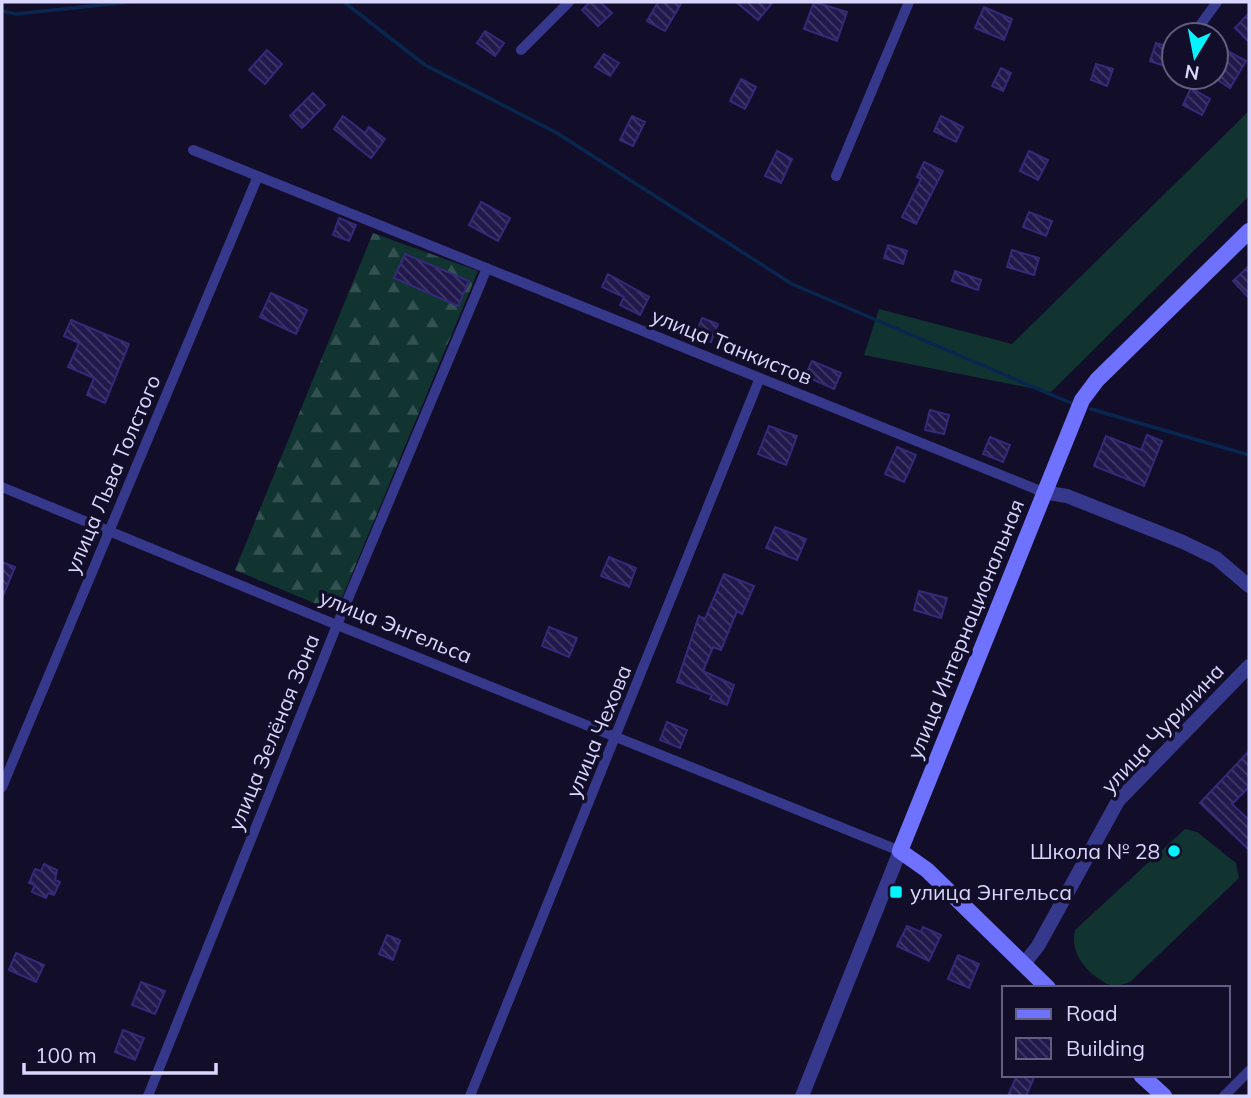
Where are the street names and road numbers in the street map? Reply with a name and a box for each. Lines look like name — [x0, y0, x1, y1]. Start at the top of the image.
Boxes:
street label: улица Танкистов — [648, 302, 816, 390]
street label: улица Льва Толстого — [58, 371, 166, 577]
street label: улица Интернациональная — [901, 495, 1029, 763]
street label: улица Энгельса — [316, 584, 476, 668]
street label: улица Зелёная Зона — [222, 630, 324, 834]
street label: улица Чурилина — [1095, 658, 1229, 798]
street label: улица Чехова — [560, 661, 636, 801]

